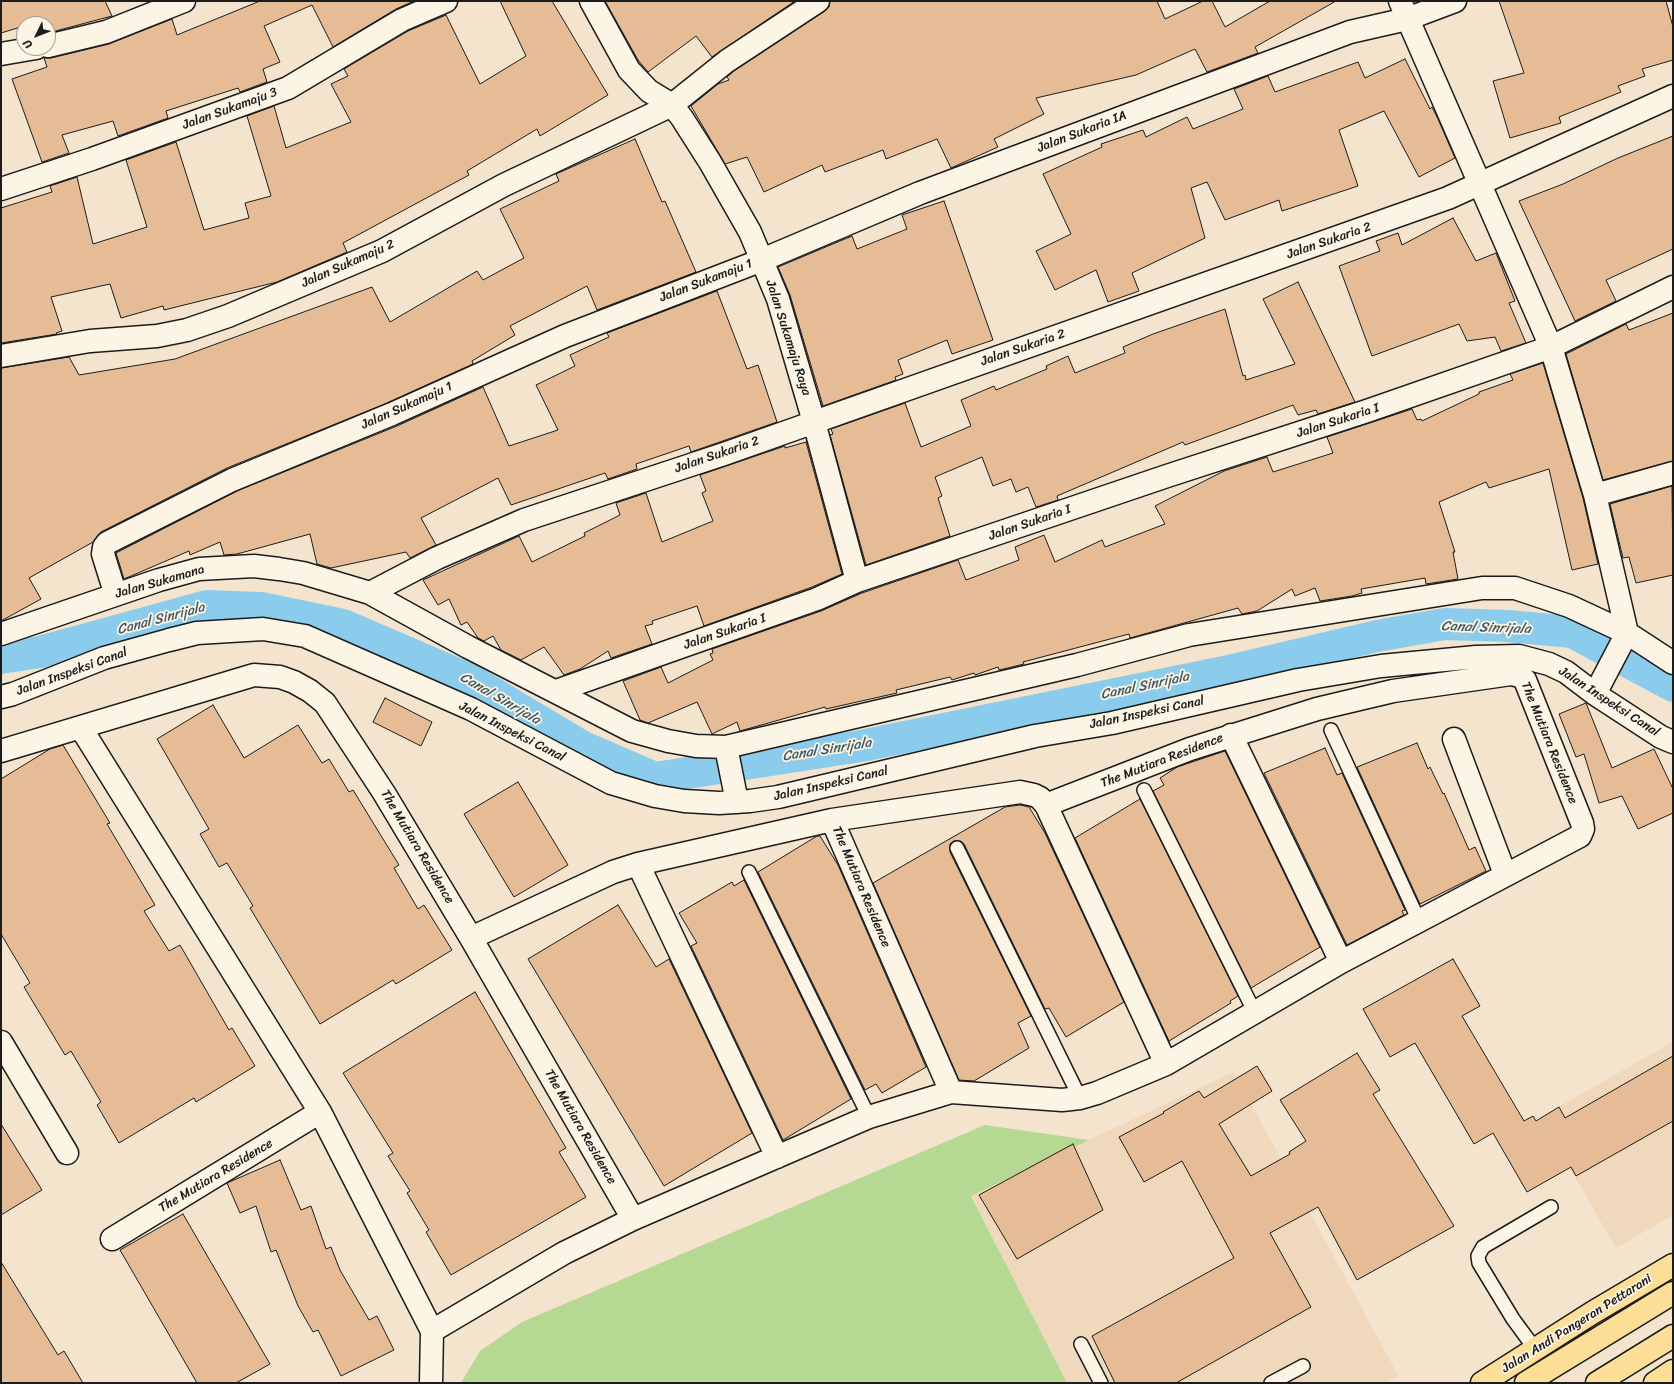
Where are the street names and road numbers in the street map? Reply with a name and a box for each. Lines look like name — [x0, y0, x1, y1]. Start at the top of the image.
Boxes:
street label: Jalan Sukamaju 3 — [181, 85, 279, 133]
street label: Jalan Sukaria IA — [1035, 108, 1129, 156]
street label: Jalan Sukaria 2 — [1285, 219, 1373, 263]
street label: Jalan Sukamaju 2 — [299, 237, 397, 291]
street label: Jalan Sukamaju 1 — [657, 256, 755, 306]
street label: Jalan Sukamaju Raya — [762, 278, 814, 398]
street label: Jalan Sukaria 2 — [979, 326, 1067, 370]
street label: Jalan Sukamaju 1 — [359, 379, 455, 433]
street label: Jalan Sukaria I — [1295, 400, 1381, 442]
street label: Jalan Sukaria 2 — [673, 433, 761, 477]
street label: Jalan Sukaria I — [987, 502, 1073, 544]
street label: Jalan Sukamana — [114, 562, 206, 602]
street label: Jalan Sukaria I — [682, 611, 768, 653]
street label: Jalan Inspeksi Canal — [15, 645, 129, 699]
street label: Jalan Inspeksi Canal — [1556, 664, 1662, 740]
street label: The Mutiara Residence — [1517, 680, 1581, 806]
street label: Jalan Inspeksi Canal — [1088, 693, 1206, 733]
street label: Jalan Inspeksi Canal — [456, 699, 568, 765]
street label: The Mutiara Residence — [1098, 730, 1226, 792]
street label: Jalan Inspeksi Canal — [772, 763, 890, 805]
street label: The Mutiara Residence — [377, 787, 457, 907]
street label: The Mutiara Residence — [828, 824, 894, 950]
street label: The Mutiara Residence — [541, 1067, 619, 1187]
street label: The Mutiara Residence — [156, 1136, 276, 1216]
street label: Jalan Andi Pangeran Pettarani — [1499, 1271, 1655, 1377]

